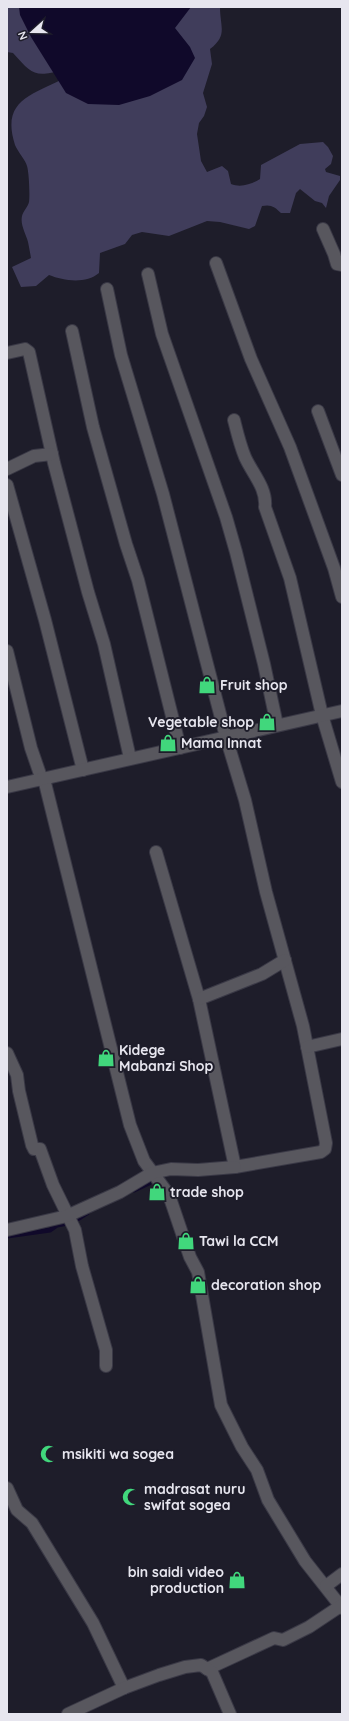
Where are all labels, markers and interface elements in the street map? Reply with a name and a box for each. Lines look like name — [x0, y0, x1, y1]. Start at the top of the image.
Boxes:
north arrow — [12, 12, 52, 52]
text: N — [15, 29, 31, 42]
shop icon: Fruit shop — [197, 675, 217, 695]
place label: Fruit shop — [220, 676, 288, 694]
shop icon: Vegetable shop — [257, 712, 277, 732]
place label: Vegetable shop — [148, 713, 254, 731]
shop icon: Mama Innat — [158, 733, 178, 753]
place label: Mama Innat — [181, 734, 262, 752]
place label: Kidege Mabanzi Shop — [119, 1041, 213, 1075]
shop icon: Kidege Mabanzi Shop — [96, 1048, 116, 1068]
shop icon: trade shop — [147, 1182, 167, 1202]
place label: trade shop — [170, 1183, 244, 1201]
shop icon: Tawi la CCM — [176, 1231, 196, 1251]
place label: Tawi la CCM — [199, 1232, 279, 1250]
shop icon: decoration shop — [188, 1275, 208, 1295]
place label: decoration shop — [211, 1276, 321, 1294]
mosque icon: msikiti wa sogea — [39, 1444, 59, 1464]
place label: msikiti wa sogea — [62, 1445, 174, 1463]
place label: madrasat nuru swifat sogea — [144, 1480, 245, 1514]
mosque icon: madrasat nuru swifat sogea — [121, 1487, 141, 1507]
place label: bin saidi video production — [128, 1563, 224, 1597]
shop icon: bin saidi video production — [227, 1570, 247, 1590]

